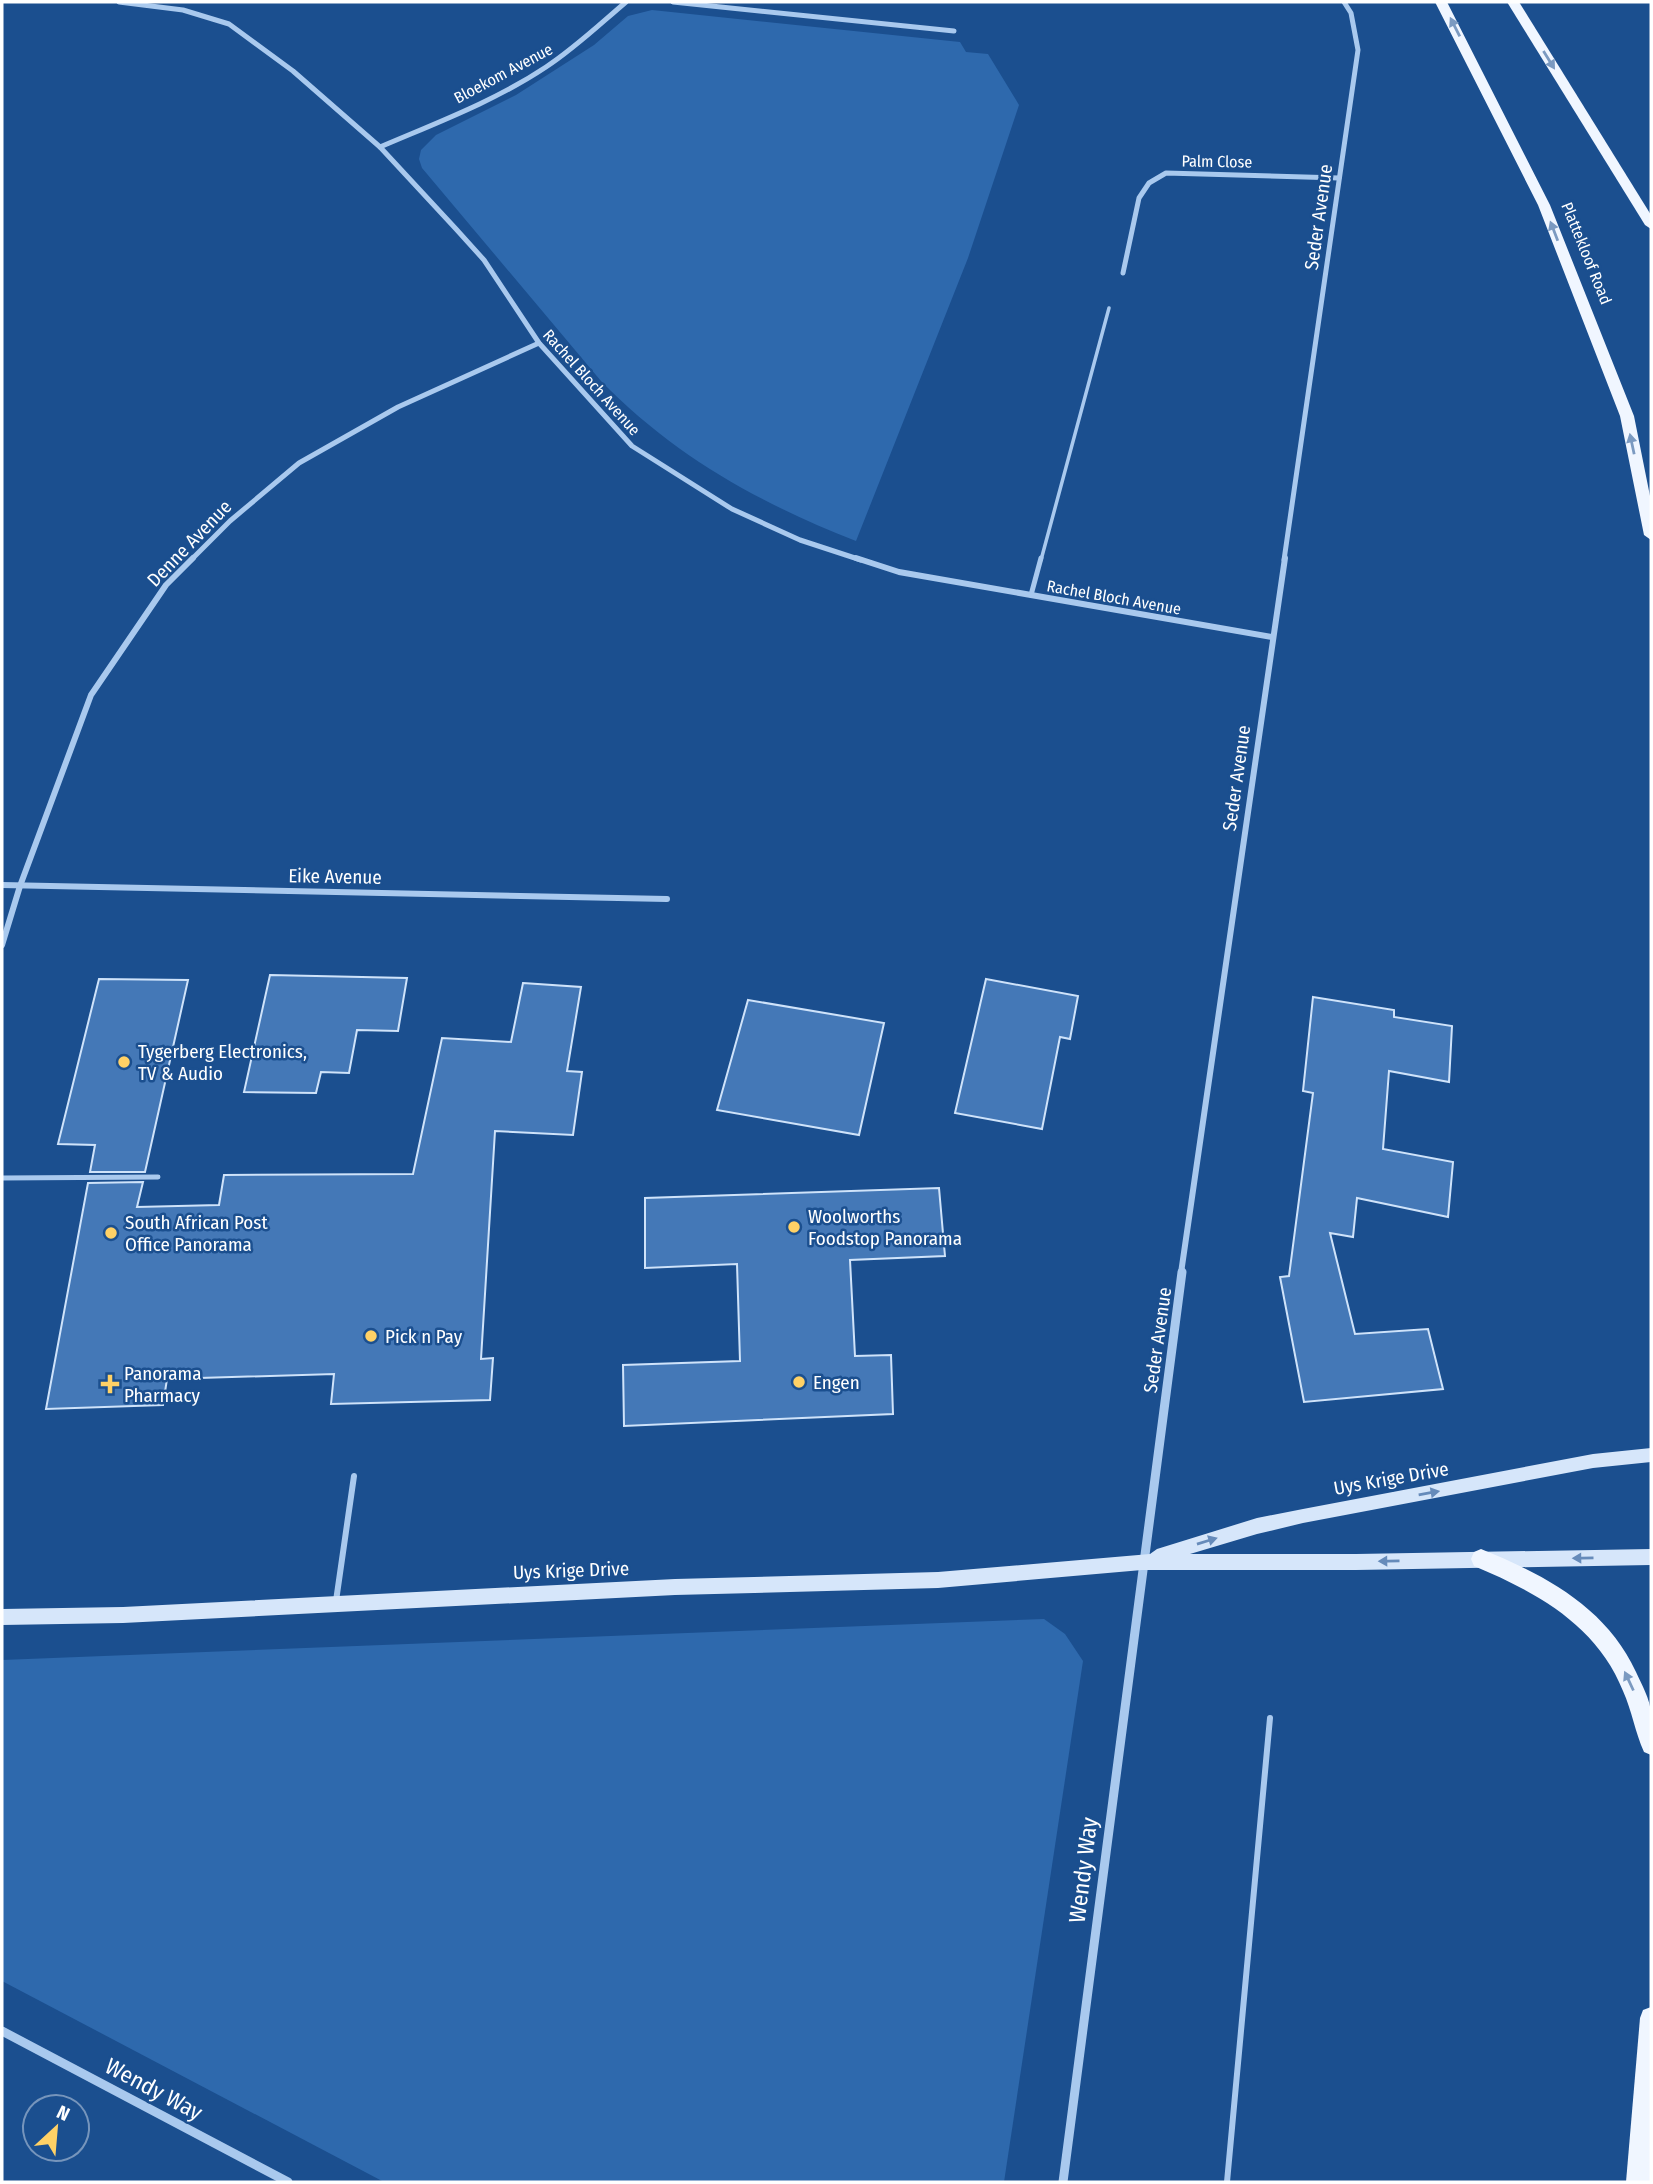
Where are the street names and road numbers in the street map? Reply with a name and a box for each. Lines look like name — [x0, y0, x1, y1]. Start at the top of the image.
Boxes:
street label: Bloekom Avenue — [451, 39, 556, 107]
street label: Palm Close — [1181, 151, 1253, 172]
street label: Seder Avenue — [1300, 163, 1337, 271]
street label: Plattekloof Road — [1557, 199, 1616, 307]
street label: Rachel Bloch Avenue — [539, 325, 644, 439]
street label: Denne Avenue — [142, 495, 236, 591]
street label: Rachel Bloch Avenue — [1045, 576, 1183, 619]
street label: Seder Avenue — [1218, 724, 1255, 832]
street label: Eike Avenue — [288, 864, 382, 889]
street label: Seder Avenue — [1139, 1286, 1176, 1394]
street label: Uys Krige Drive — [1332, 1457, 1450, 1500]
street label: Uys Krige Drive — [513, 1557, 630, 1584]
street label: Wendy Way — [1063, 1815, 1103, 1924]
street label: Wendy Way — [101, 2052, 208, 2127]

